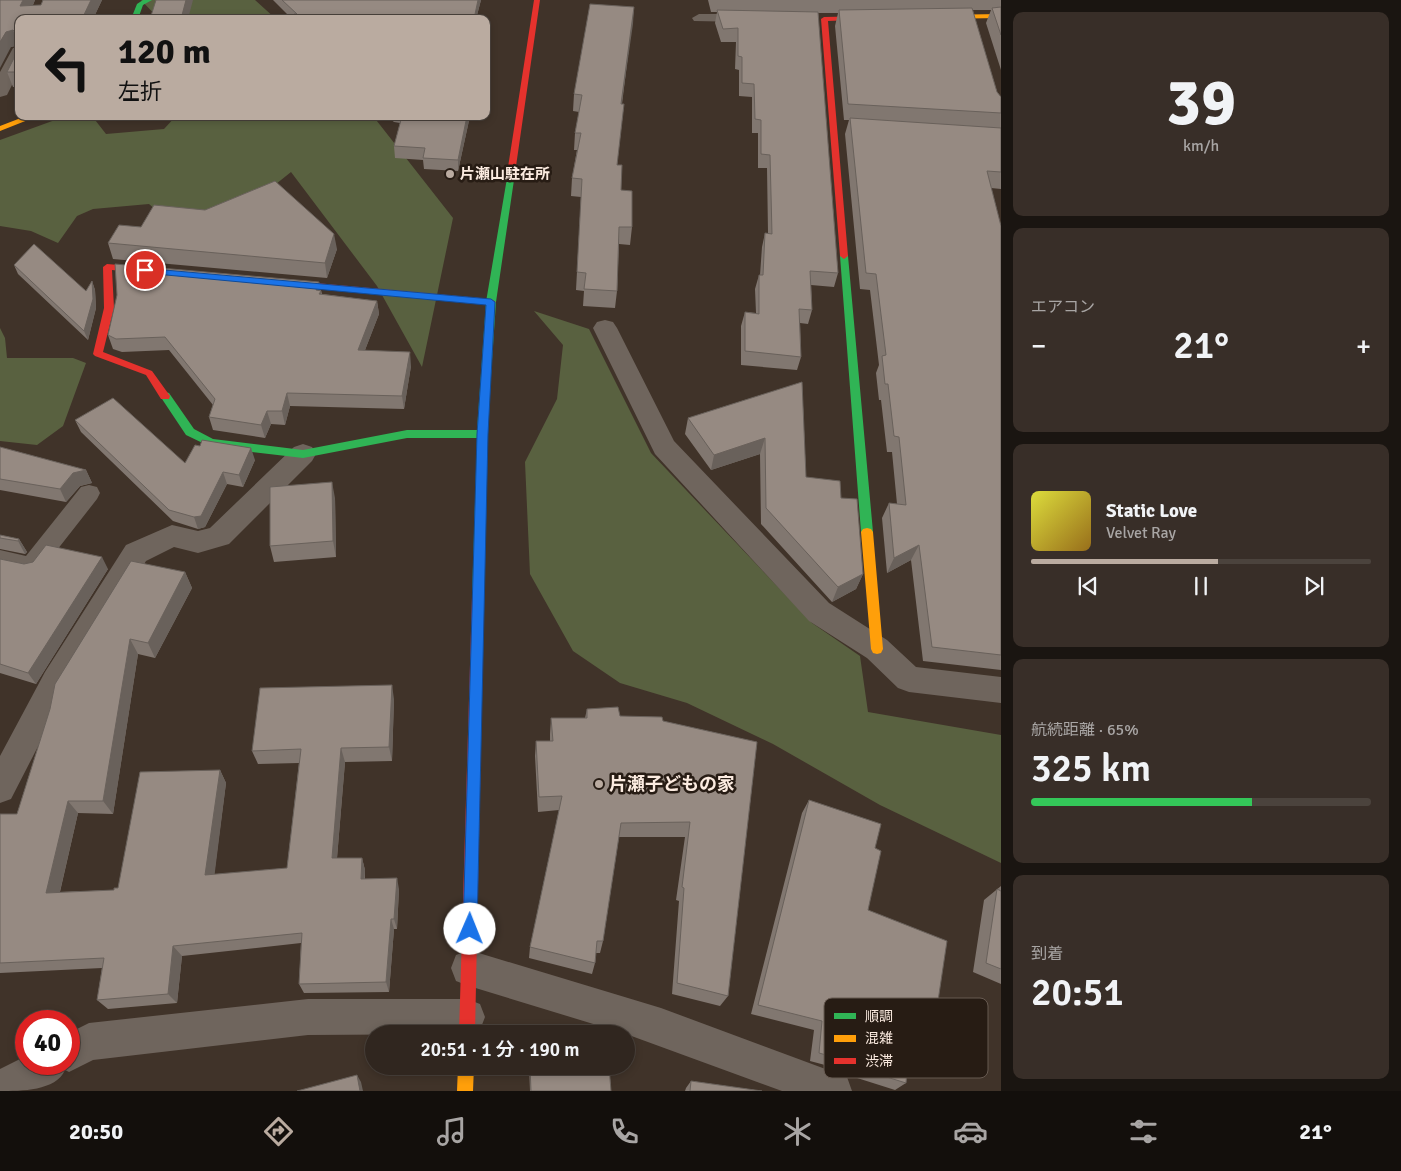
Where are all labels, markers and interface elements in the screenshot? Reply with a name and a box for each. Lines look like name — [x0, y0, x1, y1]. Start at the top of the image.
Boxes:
text: 120 m — [118, 30, 211, 73]
icon: left — [35, 35, 100, 100]
text: 39 — [1166, 63, 1236, 143]
text: 左折 — [118, 78, 162, 105]
text: km/h — [1183, 136, 1219, 156]
place label: 片瀬山駐在所 — [460, 165, 550, 183]
marker: 片瀬山駐在所 — [444, 168, 456, 180]
pin — [124, 249, 166, 291]
icon: arrive — [131, 256, 159, 284]
text: エアコン — [1031, 297, 1095, 317]
text: 21° — [1173, 322, 1229, 369]
text: − — [1031, 329, 1046, 363]
text: + — [1356, 329, 1371, 363]
text: Static Love — [1106, 499, 1197, 523]
text: Velvet Ray — [1106, 523, 1176, 543]
icon: previous — [1074, 572, 1102, 600]
icon: pause — [1187, 572, 1215, 600]
icon: next — [1300, 572, 1328, 600]
text: 航続距離 · 65% — [1031, 720, 1139, 740]
text: 325 km — [1031, 745, 1151, 792]
place label: 片瀬子どもの家 — [609, 773, 735, 795]
marker: 片瀬子どもの家 — [593, 778, 605, 790]
position arrow — [443, 902, 495, 954]
text: 到着 — [1031, 944, 1063, 964]
text: 20:51 — [1031, 969, 1124, 1016]
legend — [824, 998, 988, 1078]
text: 順調 — [865, 1008, 893, 1025]
speed limit sign: 40 — [15, 1010, 80, 1075]
text: 混雑 — [865, 1030, 893, 1047]
text: 20:51 · 1 分 · 190 m — [421, 1038, 579, 1062]
text: 渋滞 — [865, 1053, 893, 1070]
icon: directions — [261, 1114, 296, 1149]
icon: music — [434, 1114, 469, 1149]
icon: phone — [607, 1114, 642, 1149]
icon: climate — [780, 1114, 815, 1149]
icon: car — [953, 1114, 988, 1149]
icon: filters — [1126, 1114, 1161, 1149]
text: 20:50 — [69, 1118, 123, 1145]
text: 21° — [1299, 1118, 1332, 1145]

